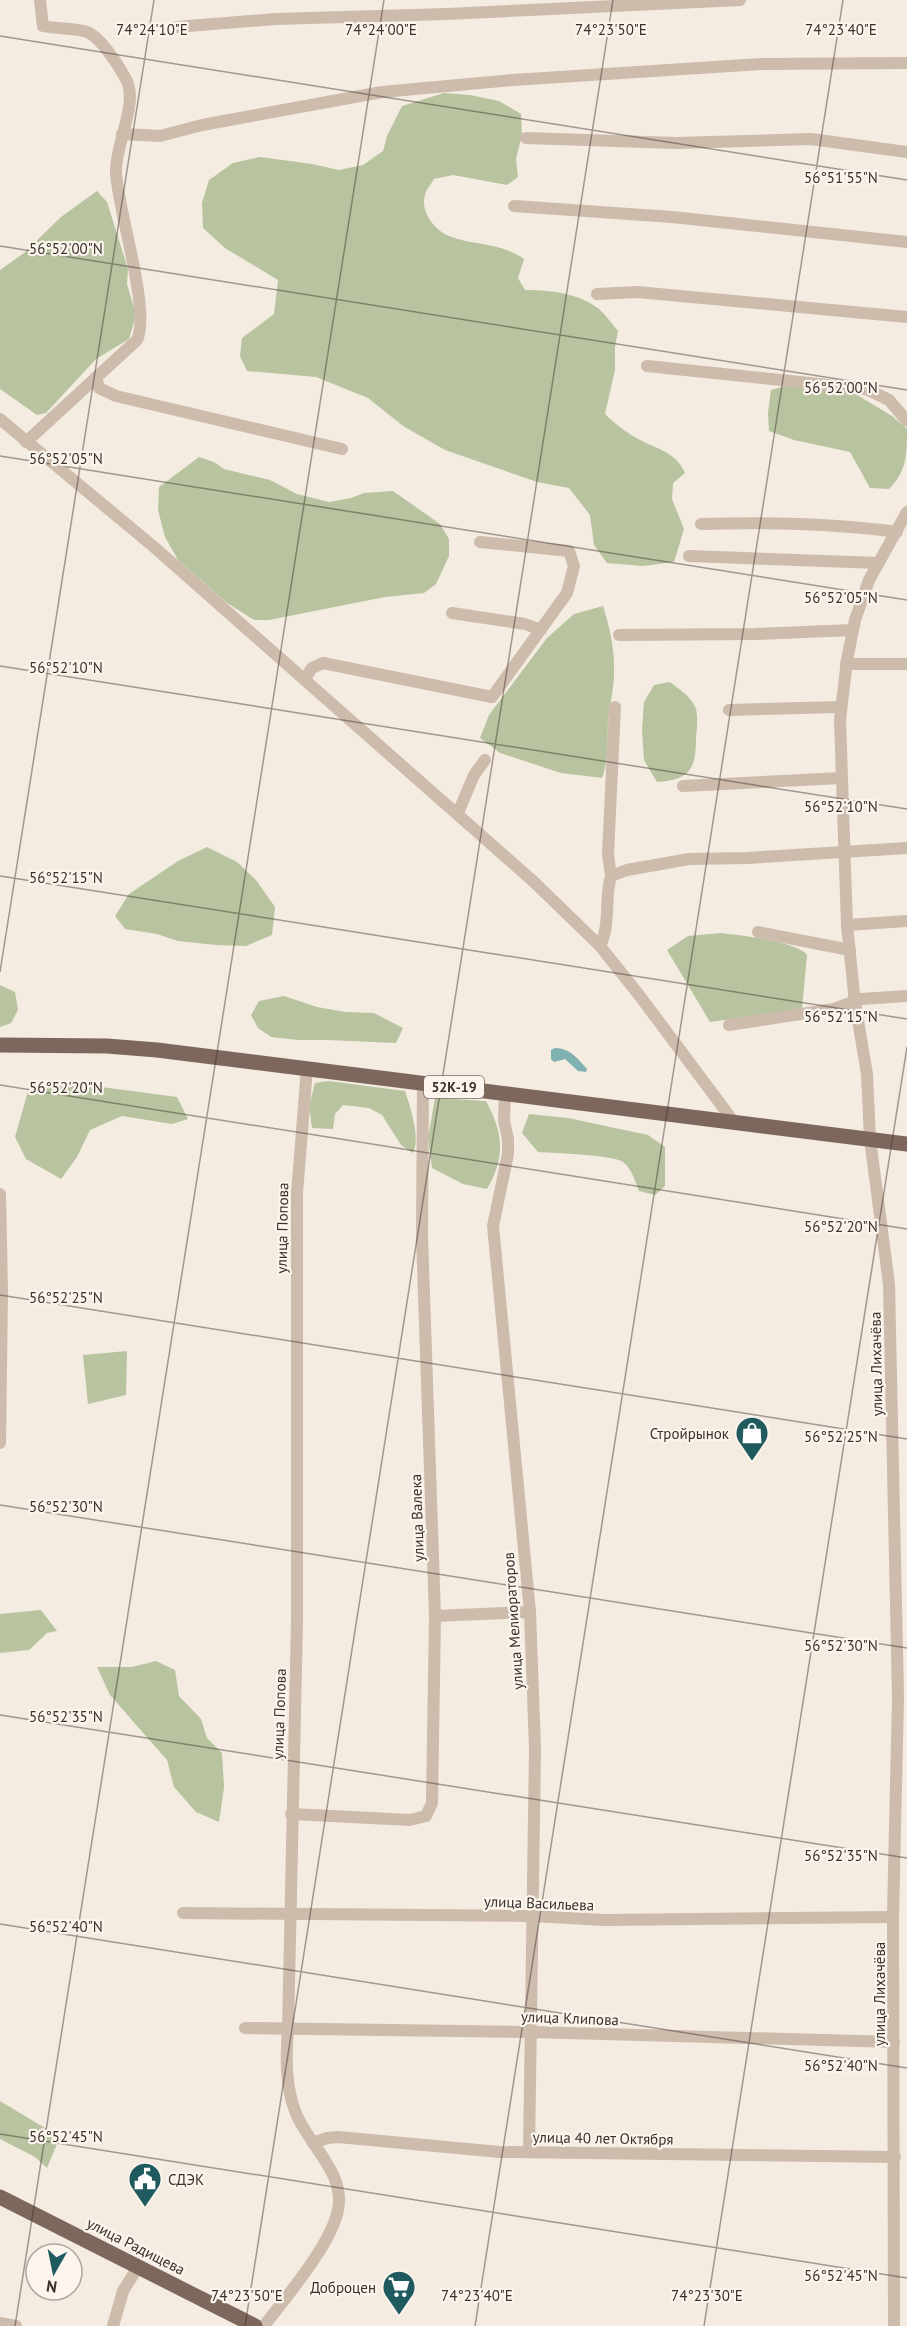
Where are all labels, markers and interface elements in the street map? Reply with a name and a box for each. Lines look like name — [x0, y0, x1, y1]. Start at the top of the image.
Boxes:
text: 74°24'10"E — [116, 20, 188, 39]
text: 74°24'00"E — [345, 20, 417, 39]
text: 74°23'50"E — [575, 20, 647, 39]
text: 74°23'40"E — [805, 20, 877, 39]
text: 56°51'55"N — [804, 168, 878, 187]
text: 56°52'00"N — [29, 239, 103, 258]
text: 56°52'00"N — [804, 378, 878, 397]
text: 56°52'05"N — [29, 449, 103, 468]
text: 56°52'05"N — [804, 588, 878, 607]
text: 56°52'10"N — [29, 658, 103, 677]
text: 56°52'10"N — [804, 797, 878, 816]
text: 56°52'15"N — [29, 868, 103, 887]
text: 56°52'15"N — [804, 1007, 878, 1026]
road number: 52К-19 — [424, 1076, 484, 1098]
text: 56°52'20"N — [29, 1078, 103, 1097]
street label: улица Попова — [272, 1182, 292, 1274]
text: 56°52'20"N — [804, 1217, 878, 1236]
text: 56°52'25"N — [29, 1288, 103, 1307]
street label: улица Лихачёва — [866, 1312, 886, 1416]
shop icon: Стройрынок — [734, 1415, 770, 1462]
place label: Стройрынок — [650, 1424, 730, 1443]
text: 56°52'25"N — [804, 1427, 878, 1446]
street label: улица Валека — [406, 1474, 428, 1562]
text: 56°52'30"N — [29, 1497, 103, 1516]
street label: улица Мелиораторов — [499, 1551, 527, 1691]
text: 56°52'30"N — [804, 1636, 878, 1655]
street label: улица Попова — [268, 1668, 290, 1760]
text: 56°52'35"N — [29, 1707, 103, 1726]
text: 56°52'35"N — [804, 1846, 878, 1865]
street label: улица Васильева — [484, 1892, 594, 1914]
text: 56°52'40"N — [29, 1917, 103, 1936]
street label: улица Лихачёва — [870, 1942, 889, 2046]
street label: улица Клипова — [521, 2007, 619, 2029]
text: 56°52'40"N — [804, 2056, 878, 2075]
text: 56°52'45"N — [29, 2127, 103, 2146]
street label: улица 40 лет Октября — [532, 2127, 674, 2149]
public building icon: СДЭК — [127, 2161, 163, 2208]
place label: СДЭК — [168, 2170, 204, 2189]
street label: улица Радищева — [84, 2213, 188, 2279]
north arrow — [24, 2242, 84, 2302]
text: 56°52'45"N — [804, 2266, 878, 2285]
supermarket icon: Доброцен — [381, 2269, 417, 2316]
text: N — [45, 2276, 58, 2298]
place label: Доброцен — [310, 2278, 376, 2297]
text: 74°23'50"E — [211, 2286, 283, 2305]
text: 74°23'40"E — [441, 2286, 513, 2305]
text: 74°23'30"E — [671, 2286, 743, 2305]

